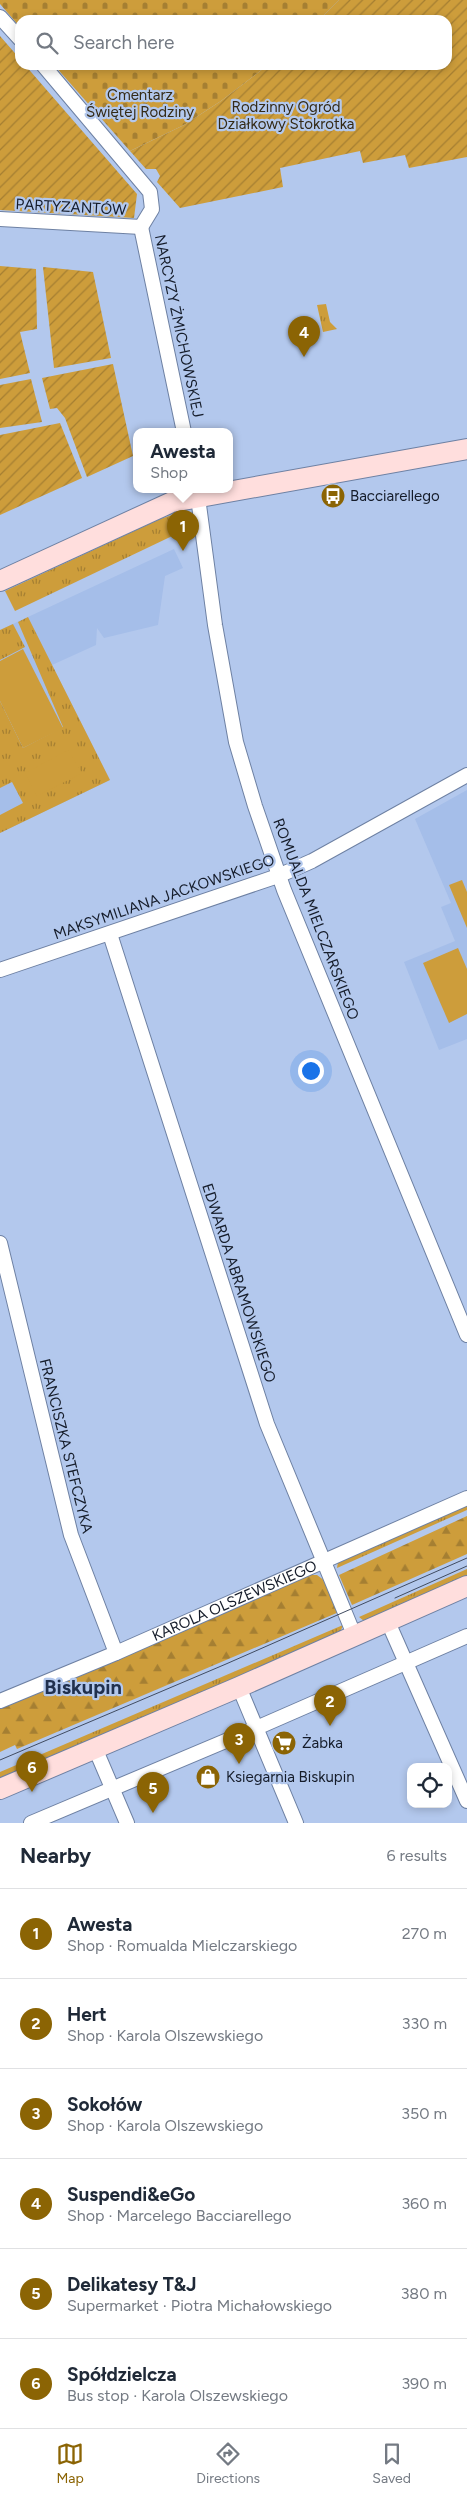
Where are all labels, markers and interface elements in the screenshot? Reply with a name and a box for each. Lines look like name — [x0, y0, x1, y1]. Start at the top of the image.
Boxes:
search box — [15, 15, 452, 70]
icon: search — [33, 29, 61, 57]
text: Search here — [73, 31, 175, 54]
park label: Cmentarz Świętej Rodziny — [86, 86, 194, 121]
park label: Rodzinny Ogród Działkowy Stokrotka — [217, 98, 355, 133]
street label: PARTYZANTÓW — [15, 195, 128, 219]
street label: NARCYZY ŻMICHOWSKIEJ — [151, 233, 207, 419]
pin: 4 — [288, 316, 320, 357]
popup — [133, 428, 233, 493]
text: Awesta — [150, 440, 216, 463]
text: Shop — [150, 463, 188, 482]
bus stop icon: Bacciarellego — [320, 483, 346, 509]
place label: Bacciarellego — [350, 487, 440, 505]
pin: 1 — [167, 510, 199, 551]
street label: ROMUALDA MIELCZARSKIEGO — [269, 816, 363, 1022]
street label: MAKSYMILIANA JACKOWSKIEGO — [51, 851, 277, 943]
your location — [298, 1058, 324, 1084]
street label: EDWARDA ABRAMOWSKIEGO — [198, 1181, 280, 1385]
street label: FRANCISZKA STEFCZYKA — [36, 1357, 96, 1535]
street label: KAROLA OLSZEWSKIEGO — [149, 1557, 319, 1645]
district label: Biskupin — [44, 1675, 122, 1699]
pin: 2 — [314, 1685, 346, 1726]
pin: 3 — [223, 1723, 255, 1764]
supermarket icon: Żabka — [271, 1730, 297, 1756]
place label: Żabka — [302, 1734, 343, 1752]
pin: 6 — [16, 1751, 48, 1792]
map controls — [407, 1763, 452, 1808]
button: locate — [407, 1763, 452, 1808]
shop icon: Ksiegarnia Biskupin — [195, 1764, 221, 1790]
place label: Ksiegarnia Biskupin — [226, 1768, 355, 1786]
pin: 5 — [137, 1772, 169, 1813]
text: Nearby — [20, 1843, 91, 1868]
text: 6 results — [386, 1846, 447, 1865]
text: Awesta — [67, 1913, 132, 1936]
text: 1 — [33, 1924, 39, 1943]
text: 270 m — [402, 1924, 447, 1943]
text: Shop · Romualda Mielczarskiego — [67, 1936, 297, 1955]
text: Hert — [67, 2003, 107, 2026]
text: 2 — [31, 2014, 41, 2033]
text: 330 m — [402, 2014, 447, 2033]
text: Shop · Karola Olszewskiego — [67, 2026, 263, 2045]
text: Sokołów — [67, 2093, 142, 2116]
text: 3 — [32, 2104, 40, 2123]
text: 350 m — [401, 2104, 447, 2123]
text: Shop · Karola Olszewskiego — [67, 2116, 263, 2135]
text: Suspendi&eGo — [67, 2183, 195, 2206]
text: 4 — [31, 2194, 41, 2213]
text: 360 m — [401, 2194, 447, 2213]
text: Shop · Marcelego Bacciarellego — [67, 2206, 292, 2225]
text: Delikatesy T&J — [67, 2273, 197, 2296]
text: 5 — [31, 2284, 41, 2303]
text: 380 m — [401, 2284, 447, 2303]
text: Supermarket · Piotra Michałowskiego — [67, 2296, 332, 2315]
text: Spółdzielcza — [67, 2363, 177, 2386]
text: 6 — [31, 2374, 41, 2393]
text: 390 m — [401, 2374, 447, 2393]
text: Bus stop · Karola Olszewskiego — [67, 2386, 288, 2405]
tab: Map — [56, 2440, 84, 2487]
tab: Directions — [196, 2440, 260, 2487]
tab: Saved — [372, 2440, 411, 2487]

